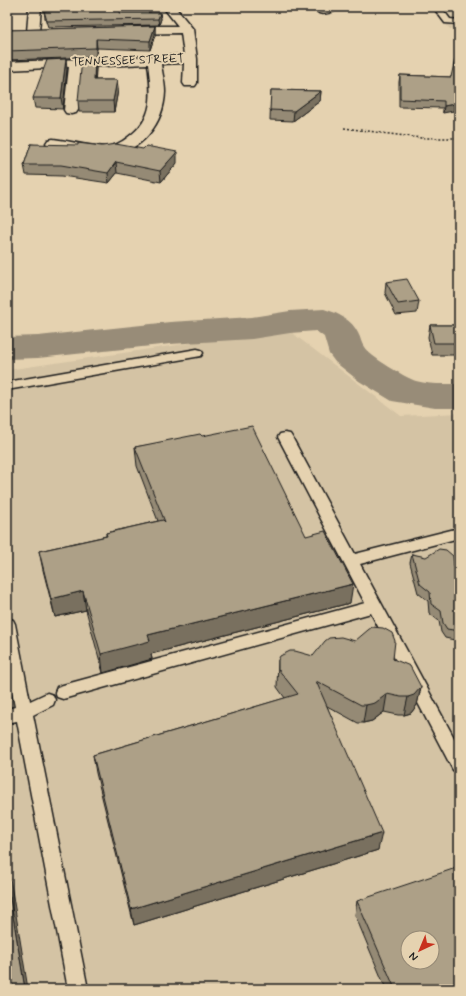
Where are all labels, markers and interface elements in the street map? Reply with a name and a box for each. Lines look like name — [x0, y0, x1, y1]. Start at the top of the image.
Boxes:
street label: TENNESSEE STREET — [72, 51, 185, 71]
north arrow — [400, 930, 440, 970]
text: N — [406, 949, 421, 964]

